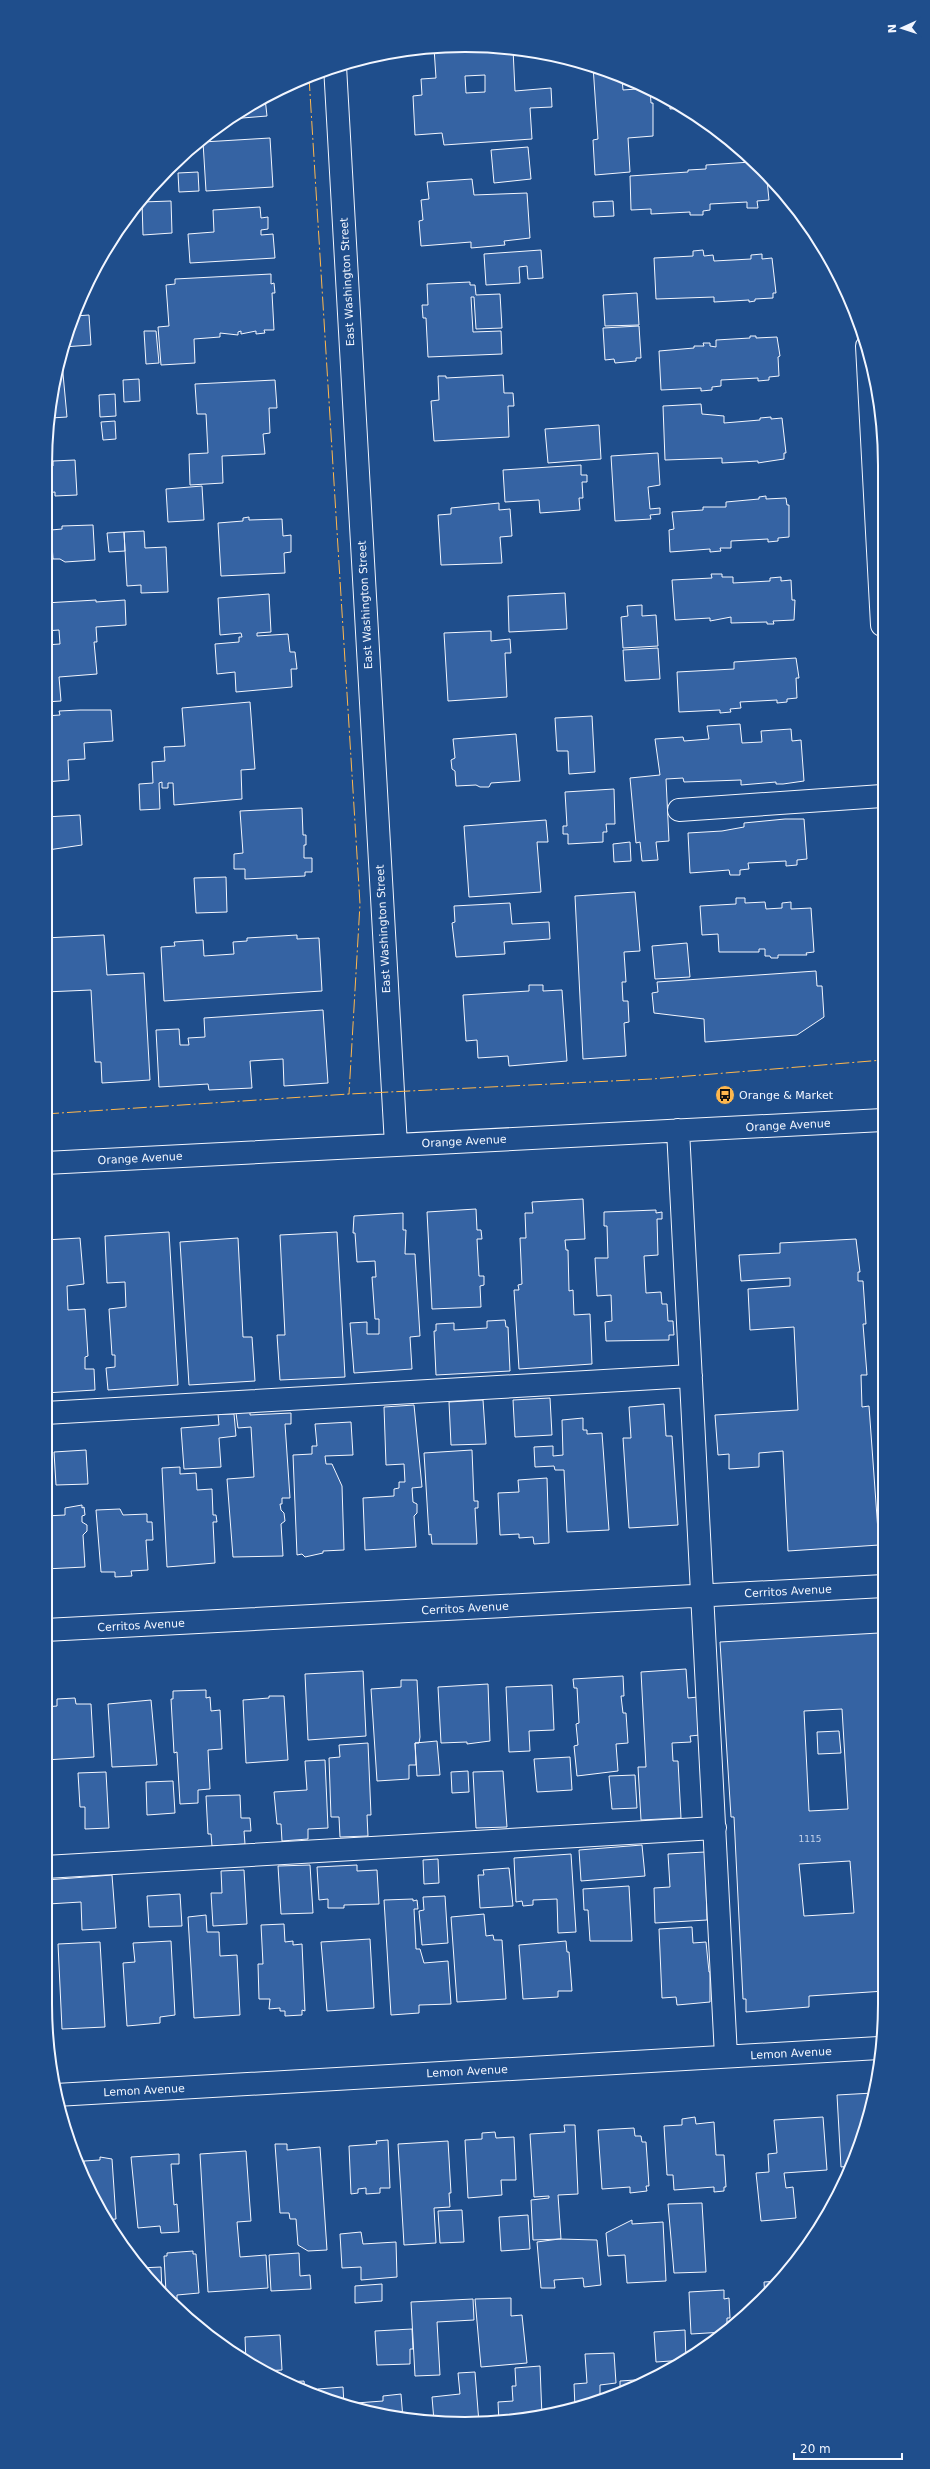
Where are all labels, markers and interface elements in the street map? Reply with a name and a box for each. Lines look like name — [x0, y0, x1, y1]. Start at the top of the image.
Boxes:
north arrow — [882, 8, 922, 48]
text: N — [886, 24, 899, 33]
street label: East Washington Street — [338, 217, 357, 347]
street label: East Washington Street — [356, 540, 375, 670]
street label: East Washington Street — [374, 864, 393, 994]
bus stop icon: Orange & Market — [714, 1084, 736, 1106]
place label: Orange & Market — [739, 1089, 834, 1102]
street label: Orange Avenue — [745, 1117, 831, 1134]
street label: Orange Avenue — [421, 1133, 507, 1150]
street label: Orange Avenue — [97, 1150, 183, 1167]
street label: Cerritos Avenue — [744, 1583, 832, 1600]
street label: Cerritos Avenue — [421, 1600, 509, 1617]
street label: Cerritos Avenue — [97, 1617, 185, 1634]
house number: 1115 — [799, 1834, 821, 1844]
street label: Lemon Avenue — [750, 2045, 832, 2062]
street label: Lemon Avenue — [426, 2063, 508, 2080]
street label: Lemon Avenue — [103, 2082, 185, 2099]
scale bar — [794, 2435, 902, 2461]
text: 20 m — [800, 2442, 831, 2456]

